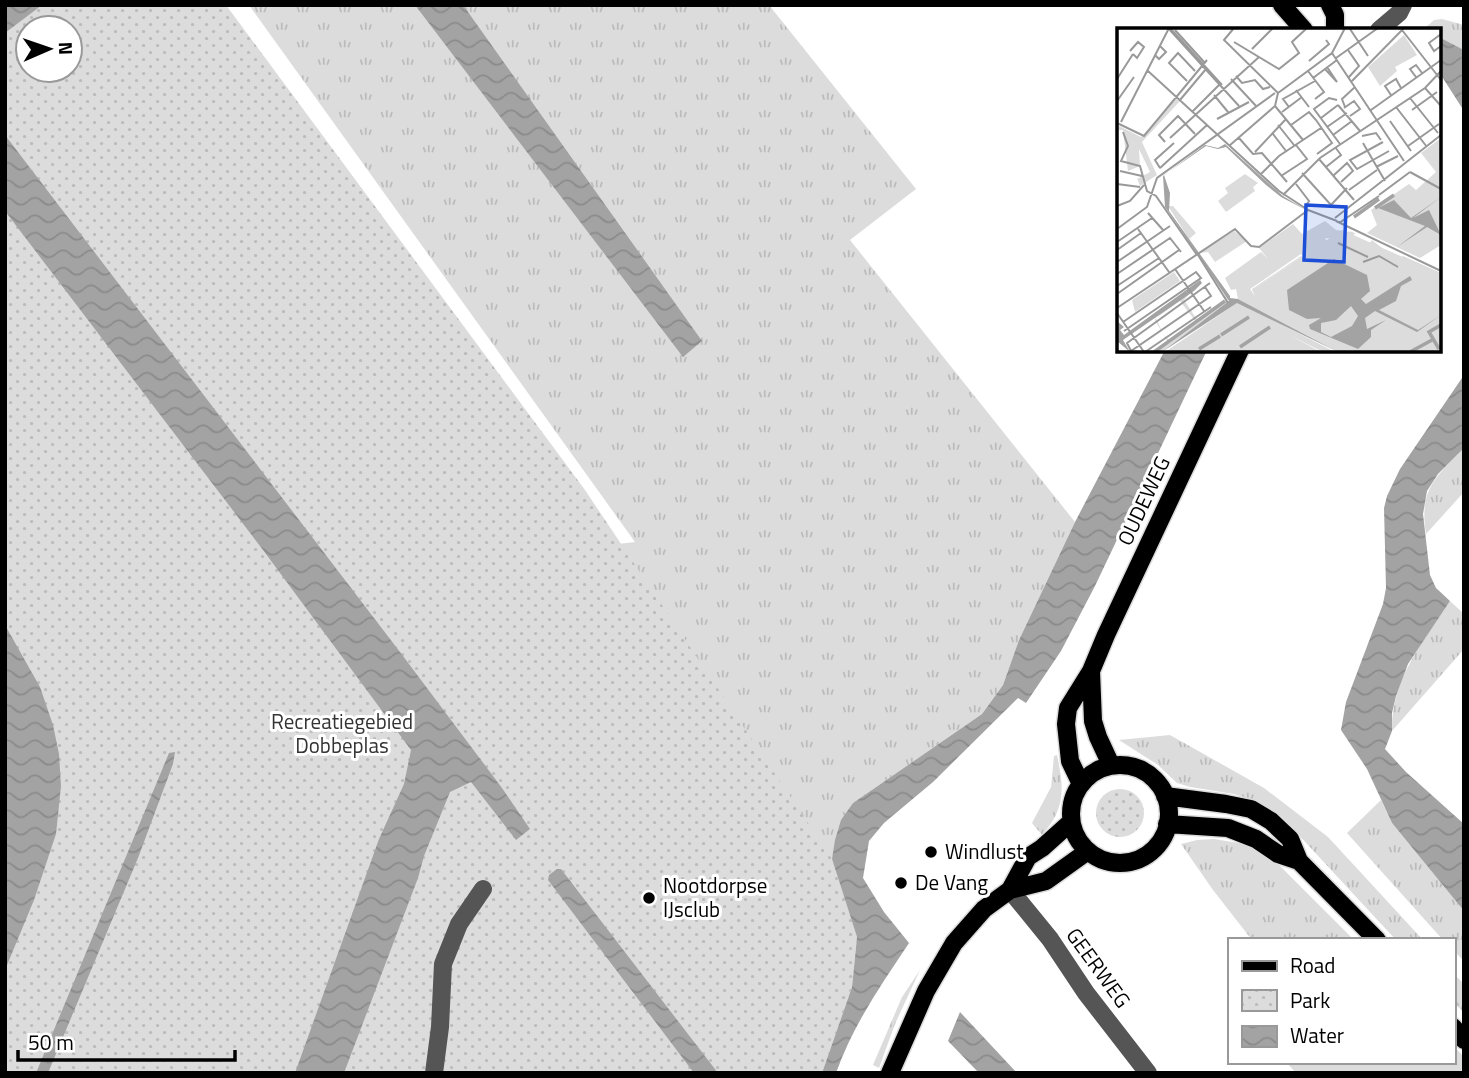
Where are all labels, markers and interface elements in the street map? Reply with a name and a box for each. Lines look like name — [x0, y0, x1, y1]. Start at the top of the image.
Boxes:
north arrow — [14, 14, 84, 84]
inset map — [1117, 28, 1441, 352]
text: N — [52, 41, 81, 55]
street label: OUDEWEG — [1108, 451, 1178, 551]
park label: Recreatiegebied Dobbeplas — [271, 705, 413, 761]
place label: Windlust — [945, 835, 1024, 867]
marker: Windlust — [923, 844, 939, 860]
place label: De Vang — [915, 866, 988, 898]
place label: Nootdorpse IJsclub — [663, 869, 767, 925]
marker: De Vang — [893, 875, 909, 891]
marker: Nootdorpse IJsclub — [641, 890, 657, 906]
street label: GEERWEG — [1059, 921, 1139, 1014]
legend — [1228, 938, 1455, 1064]
text: Road — [1290, 949, 1335, 981]
text: Park — [1290, 984, 1330, 1016]
scale bar — [18, 1018, 234, 1062]
text: Water — [1290, 1019, 1344, 1051]
text: 50 m — [28, 1026, 74, 1058]

